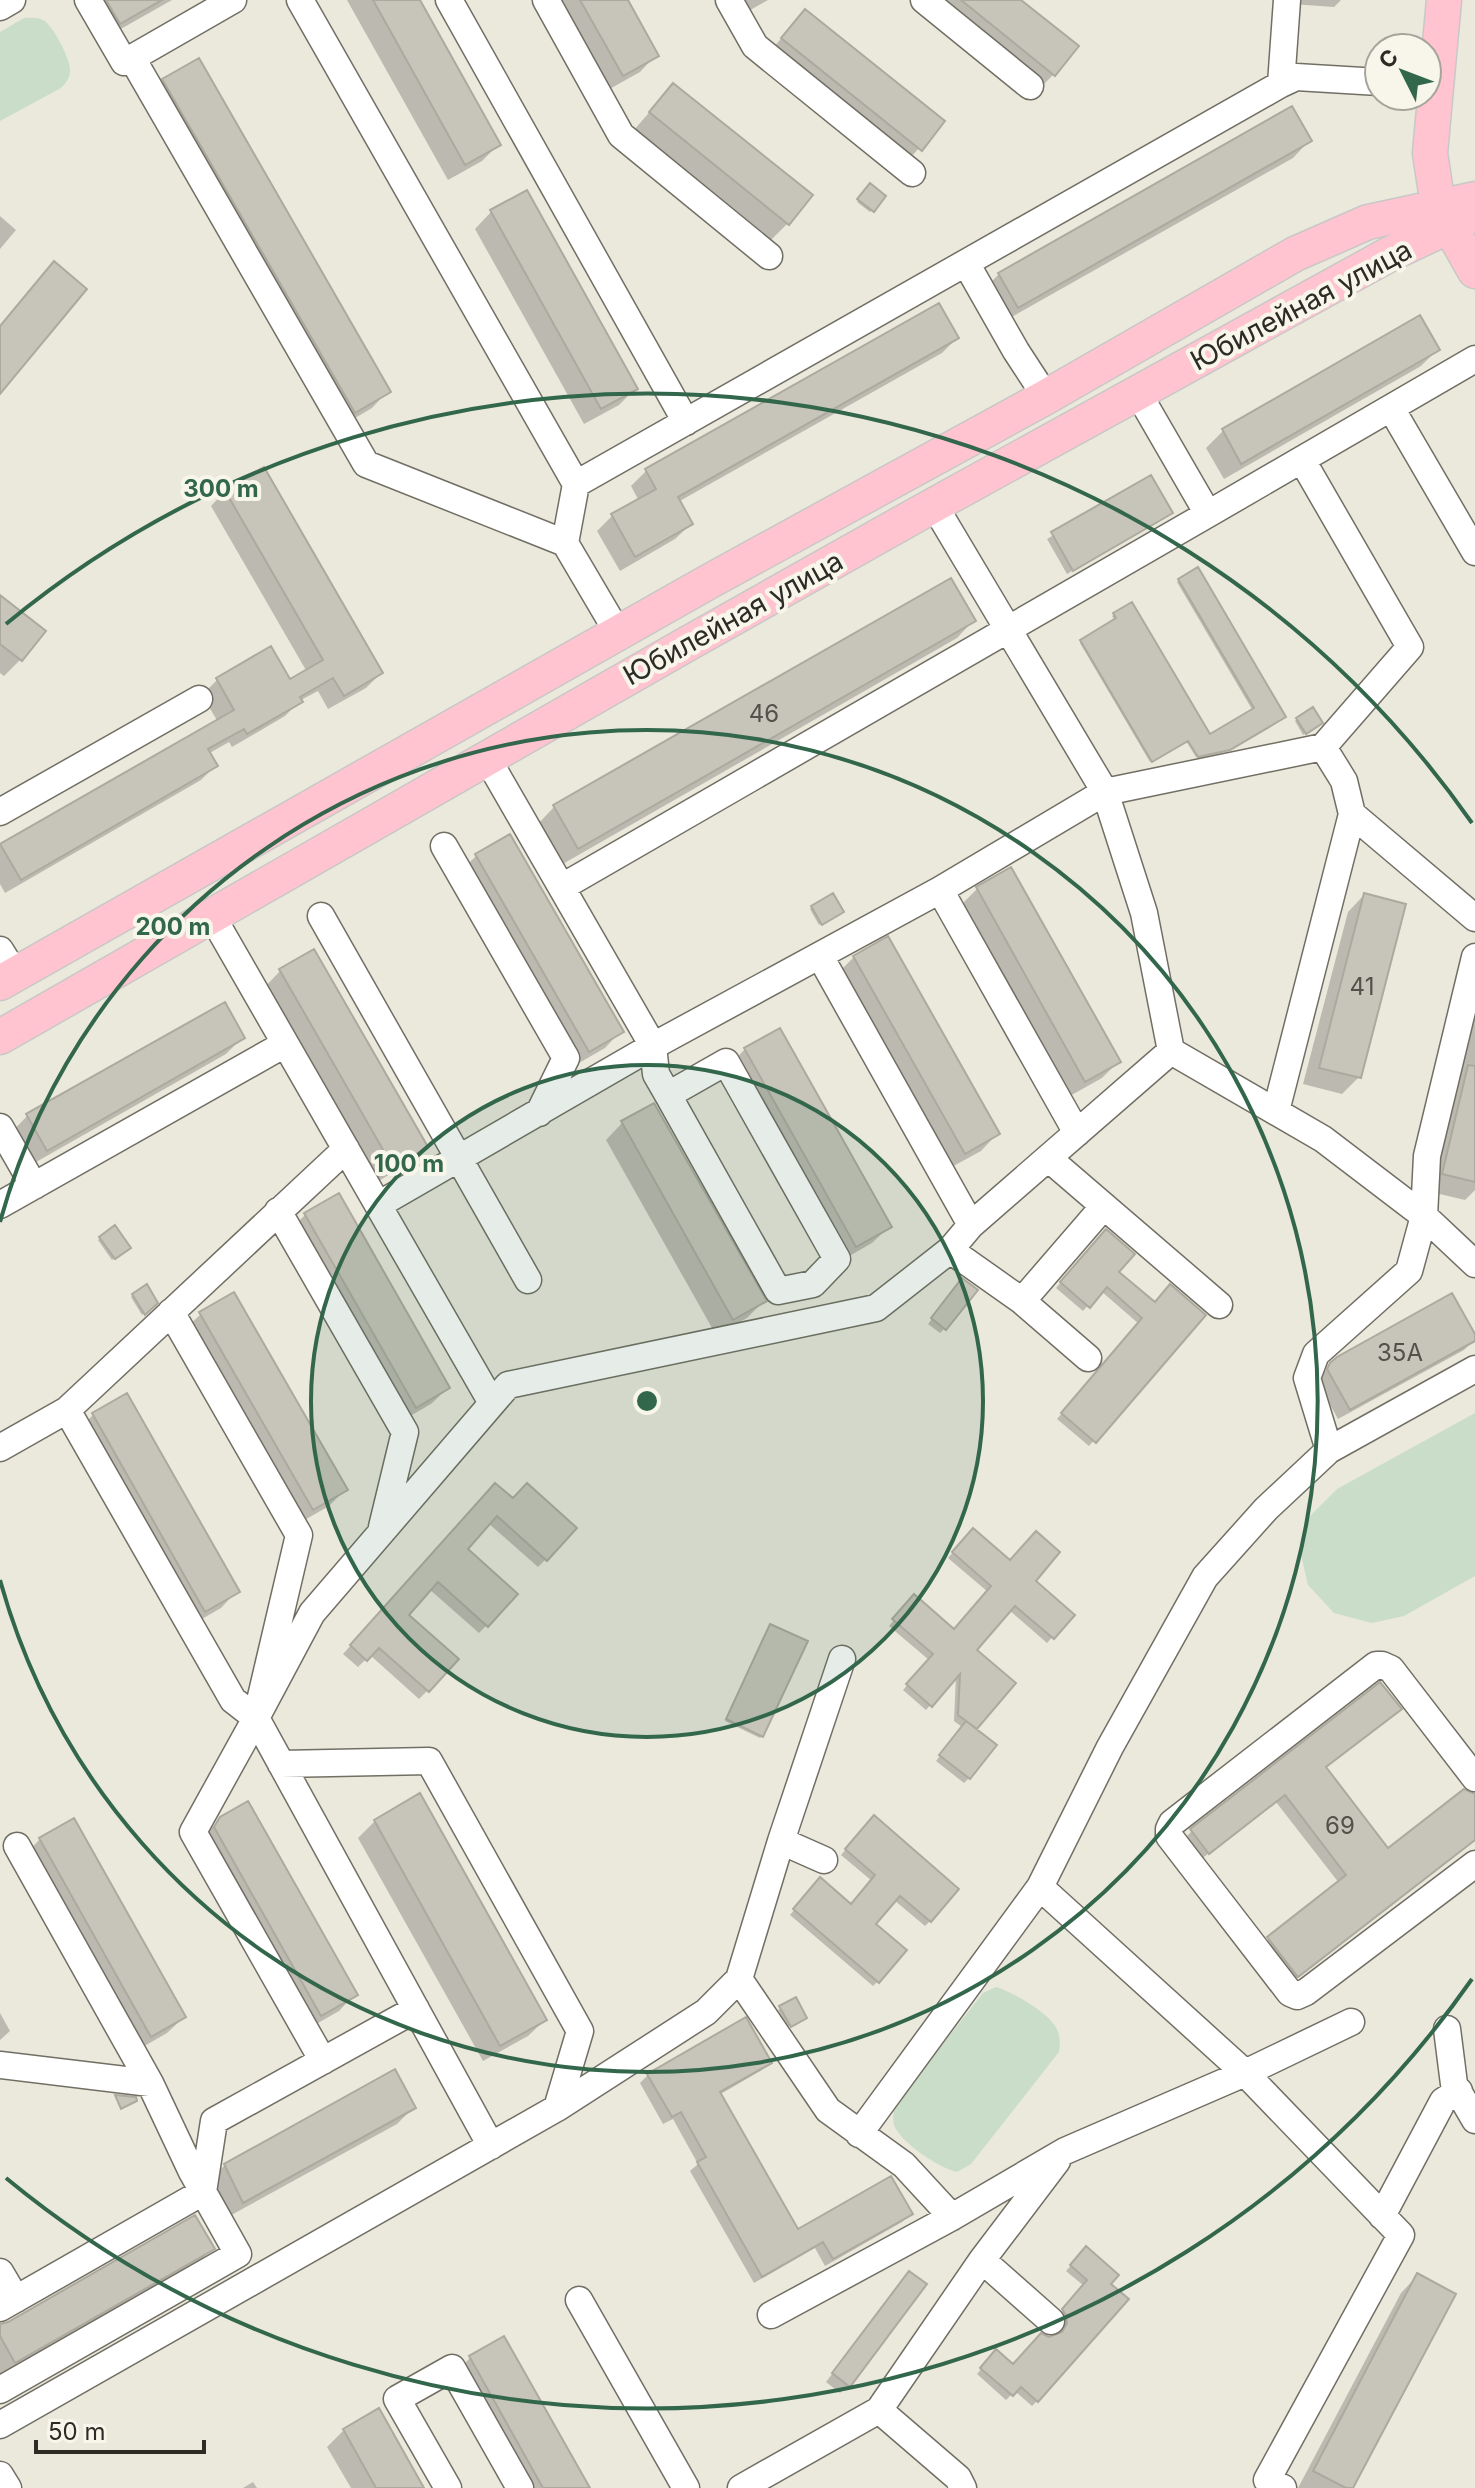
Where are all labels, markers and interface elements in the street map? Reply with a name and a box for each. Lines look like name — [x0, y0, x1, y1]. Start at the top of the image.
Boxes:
north arrow — [1363, 32, 1443, 112]
text: С — [1373, 44, 1403, 73]
street label: Юбилейная улица — [1185, 232, 1417, 378]
text: 300 m — [183, 474, 259, 503]
street label: Юбилейная улица — [617, 544, 849, 692]
house number: 46 — [749, 699, 779, 728]
text: 200 m — [135, 912, 211, 941]
house number: 41 — [1350, 972, 1374, 1001]
text: 100 m — [374, 1149, 444, 1178]
house number: 35А — [1377, 1338, 1423, 1367]
centre of rings — [633, 1387, 661, 1415]
house number: 69 — [1325, 1811, 1355, 1840]
scale bar — [36, 2404, 204, 2454]
text: 50 m — [48, 2417, 106, 2446]

